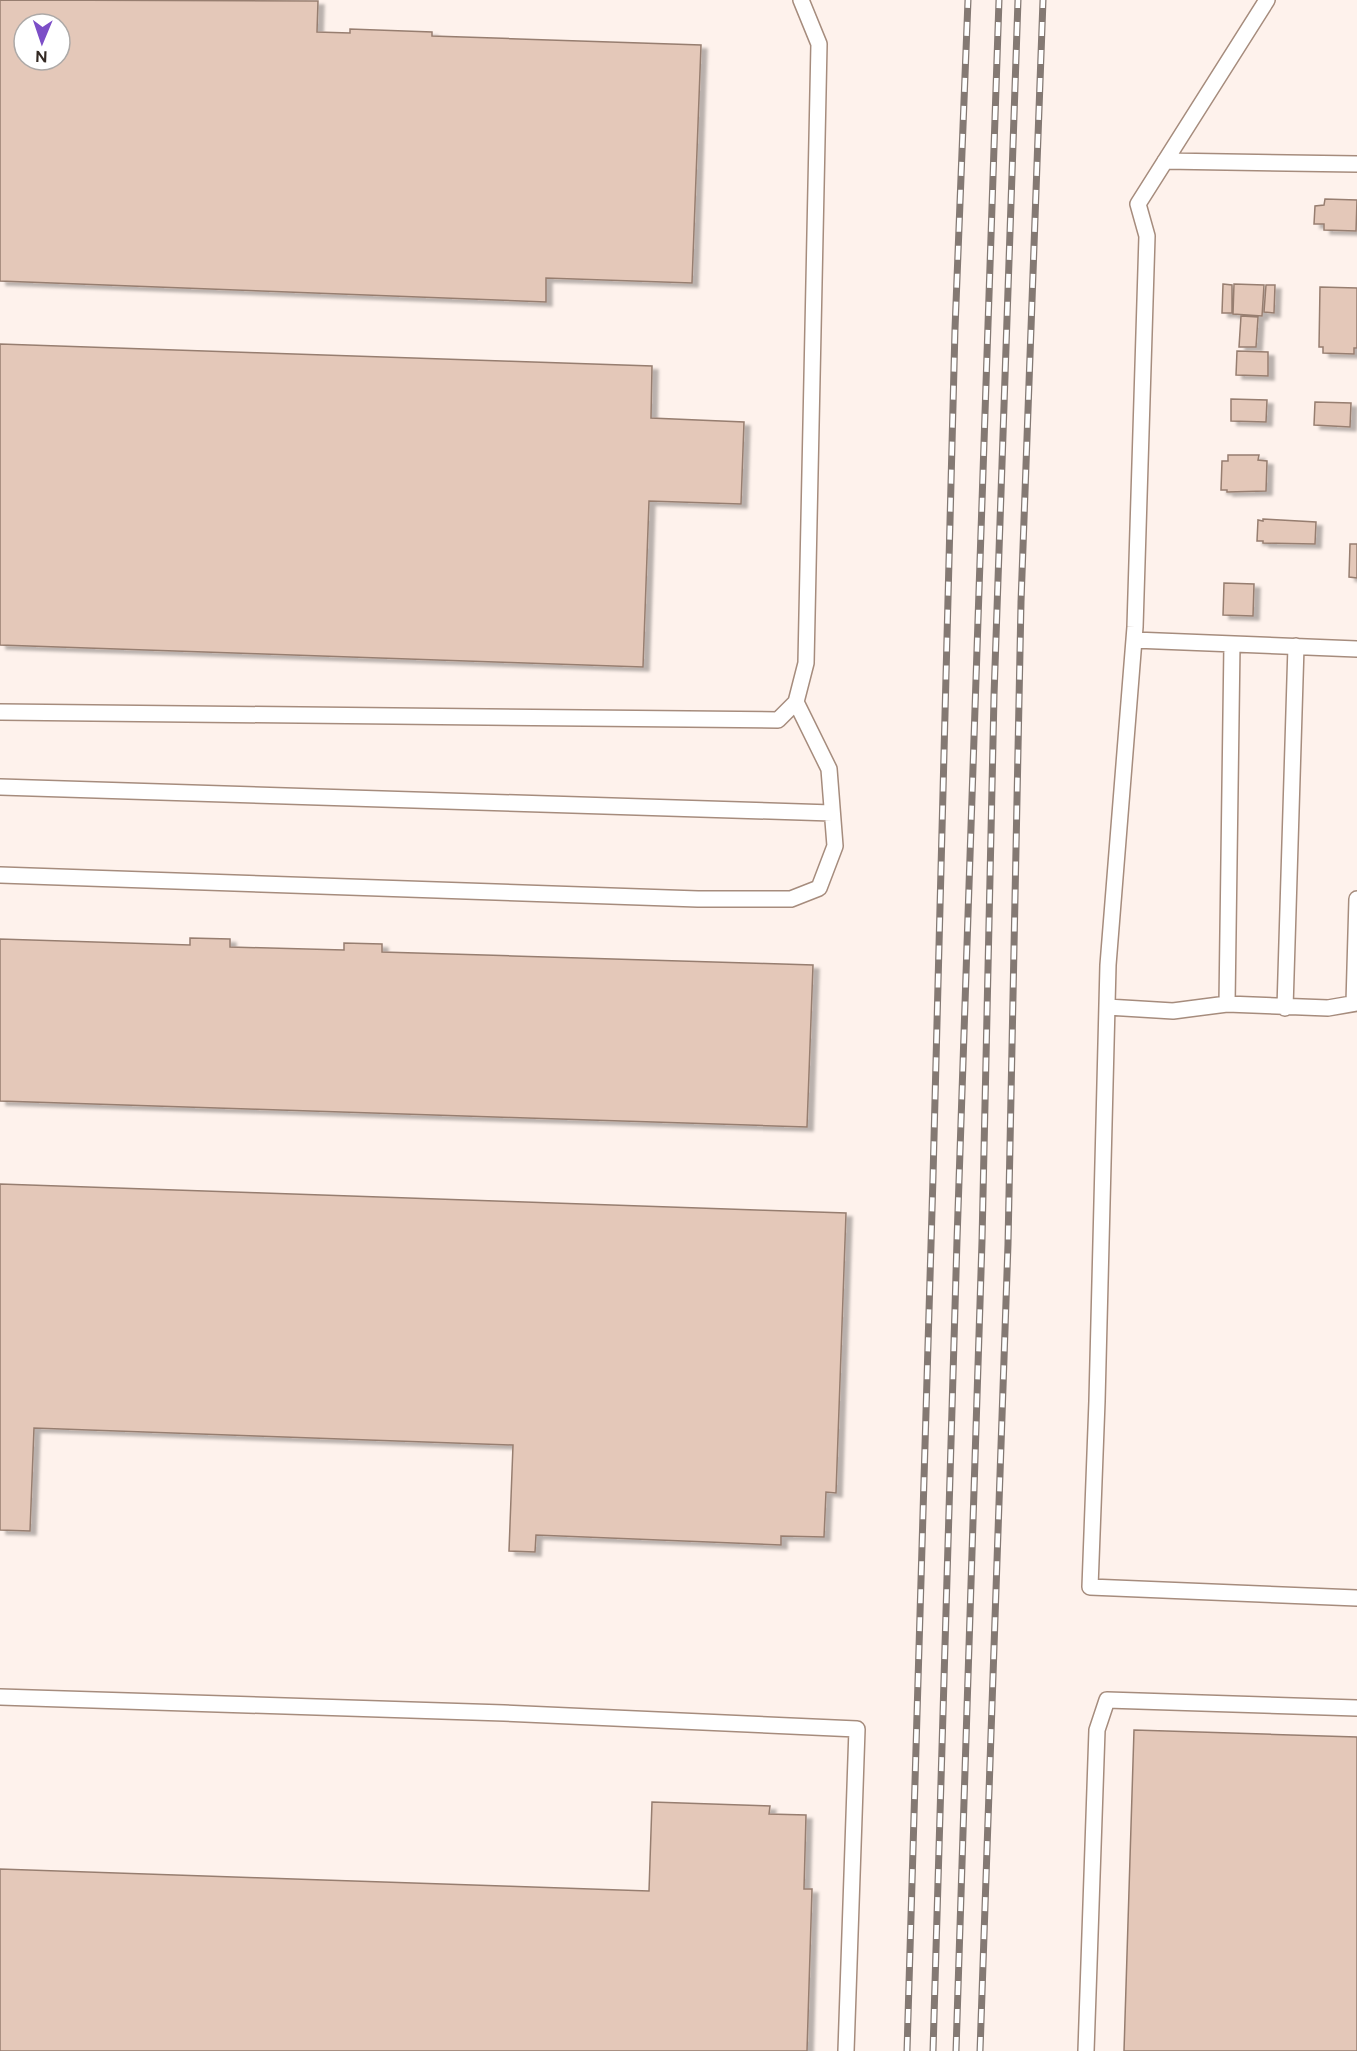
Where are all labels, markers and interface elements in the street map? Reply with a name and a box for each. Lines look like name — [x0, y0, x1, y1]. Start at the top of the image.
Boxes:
north arrow — [12, 12, 72, 72]
text: N — [35, 47, 48, 66]

